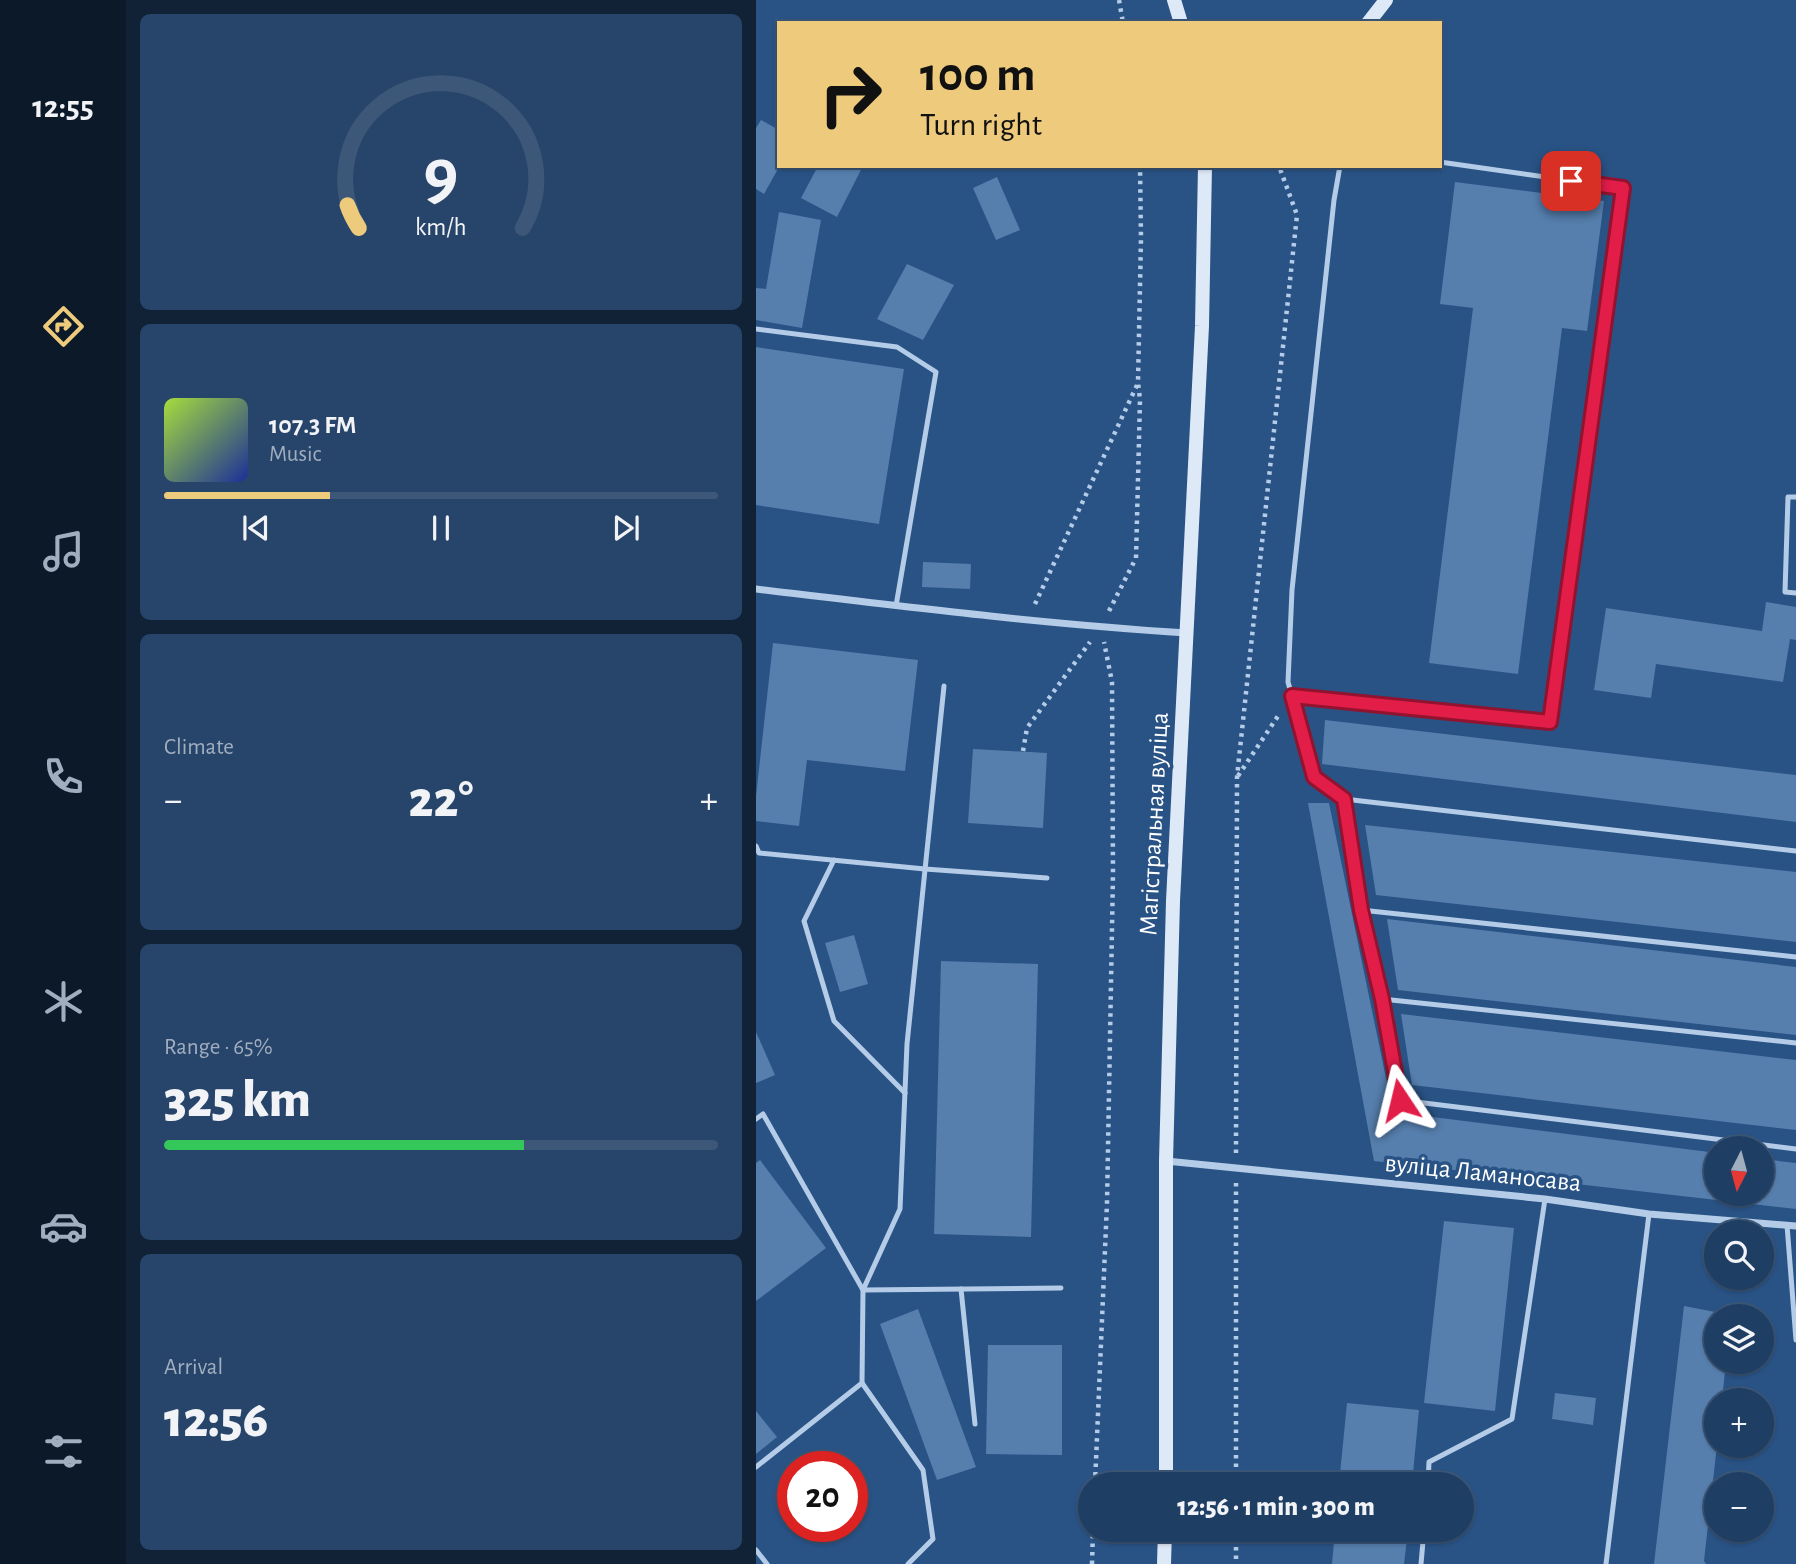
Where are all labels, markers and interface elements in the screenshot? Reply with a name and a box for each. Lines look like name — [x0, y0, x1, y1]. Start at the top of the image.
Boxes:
icon: right — [805, 49, 896, 140]
text: 100 m — [920, 51, 1036, 100]
text: 12:55 — [32, 91, 94, 123]
text: Turn right — [920, 109, 1042, 141]
text: 9 — [423, 140, 459, 213]
pin — [1541, 151, 1601, 211]
icon: arrive — [1552, 162, 1590, 200]
text: km/h — [415, 215, 467, 240]
icon: directions — [39, 302, 88, 351]
text: 107.3 FM — [269, 412, 357, 438]
text: Music — [269, 443, 321, 466]
icon: previous — [237, 509, 275, 547]
icon: pause — [422, 509, 460, 547]
icon: next — [607, 509, 645, 547]
icon: music — [39, 527, 88, 576]
street label: Магістральная вуліца — [1135, 711, 1173, 937]
text: Climate — [164, 736, 234, 759]
icon: phone — [39, 752, 88, 801]
text: 22° — [408, 774, 474, 826]
text: − — [164, 782, 182, 820]
text: + — [700, 782, 718, 820]
icon: climate — [39, 977, 88, 1026]
text: Range · 65% — [164, 1036, 273, 1059]
position arrow — [1363, 1063, 1437, 1137]
text: 325 km — [164, 1074, 311, 1126]
north arrow — [1704, 1136, 1774, 1206]
map controls — [1704, 1136, 1774, 1542]
street label: вуліца Ламаносава — [1384, 1150, 1583, 1196]
icon: car — [39, 1202, 88, 1251]
button: search — [1704, 1220, 1774, 1290]
button: layers — [1704, 1304, 1774, 1374]
text: Arrival — [164, 1356, 223, 1379]
button: + — [1704, 1388, 1774, 1458]
text: 12:56 — [164, 1394, 268, 1446]
icon: filters — [39, 1427, 88, 1476]
speed limit sign: 20 — [777, 1451, 868, 1542]
button: − — [1704, 1472, 1774, 1542]
text: 12:56 · 1 min · 300 m — [1177, 1494, 1375, 1520]

